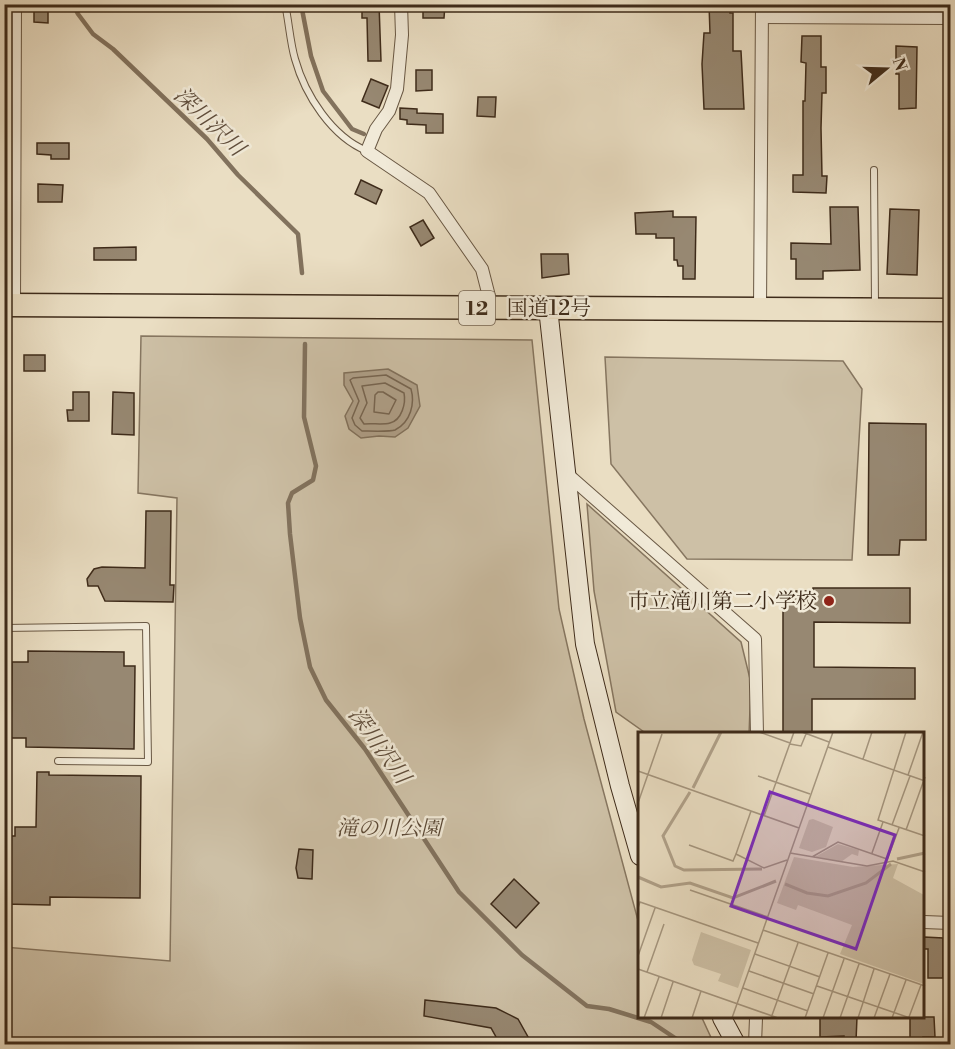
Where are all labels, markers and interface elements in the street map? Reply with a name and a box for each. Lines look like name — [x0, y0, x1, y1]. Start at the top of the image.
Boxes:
north arrow — [856, 39, 916, 99]
text: N — [888, 55, 911, 74]
water label: 深川沢川 — [168, 82, 251, 164]
road number: 12 — [459, 291, 495, 325]
street label: 国道12号 — [507, 296, 591, 322]
place label: 市立滝川第二小学校 — [628, 589, 817, 615]
marker: 市立滝川第二小学校 — [822, 594, 836, 608]
water label: 深川沢川 — [342, 702, 417, 791]
inset map — [638, 732, 925, 1019]
park label: 滝の川公園 — [337, 816, 444, 842]

